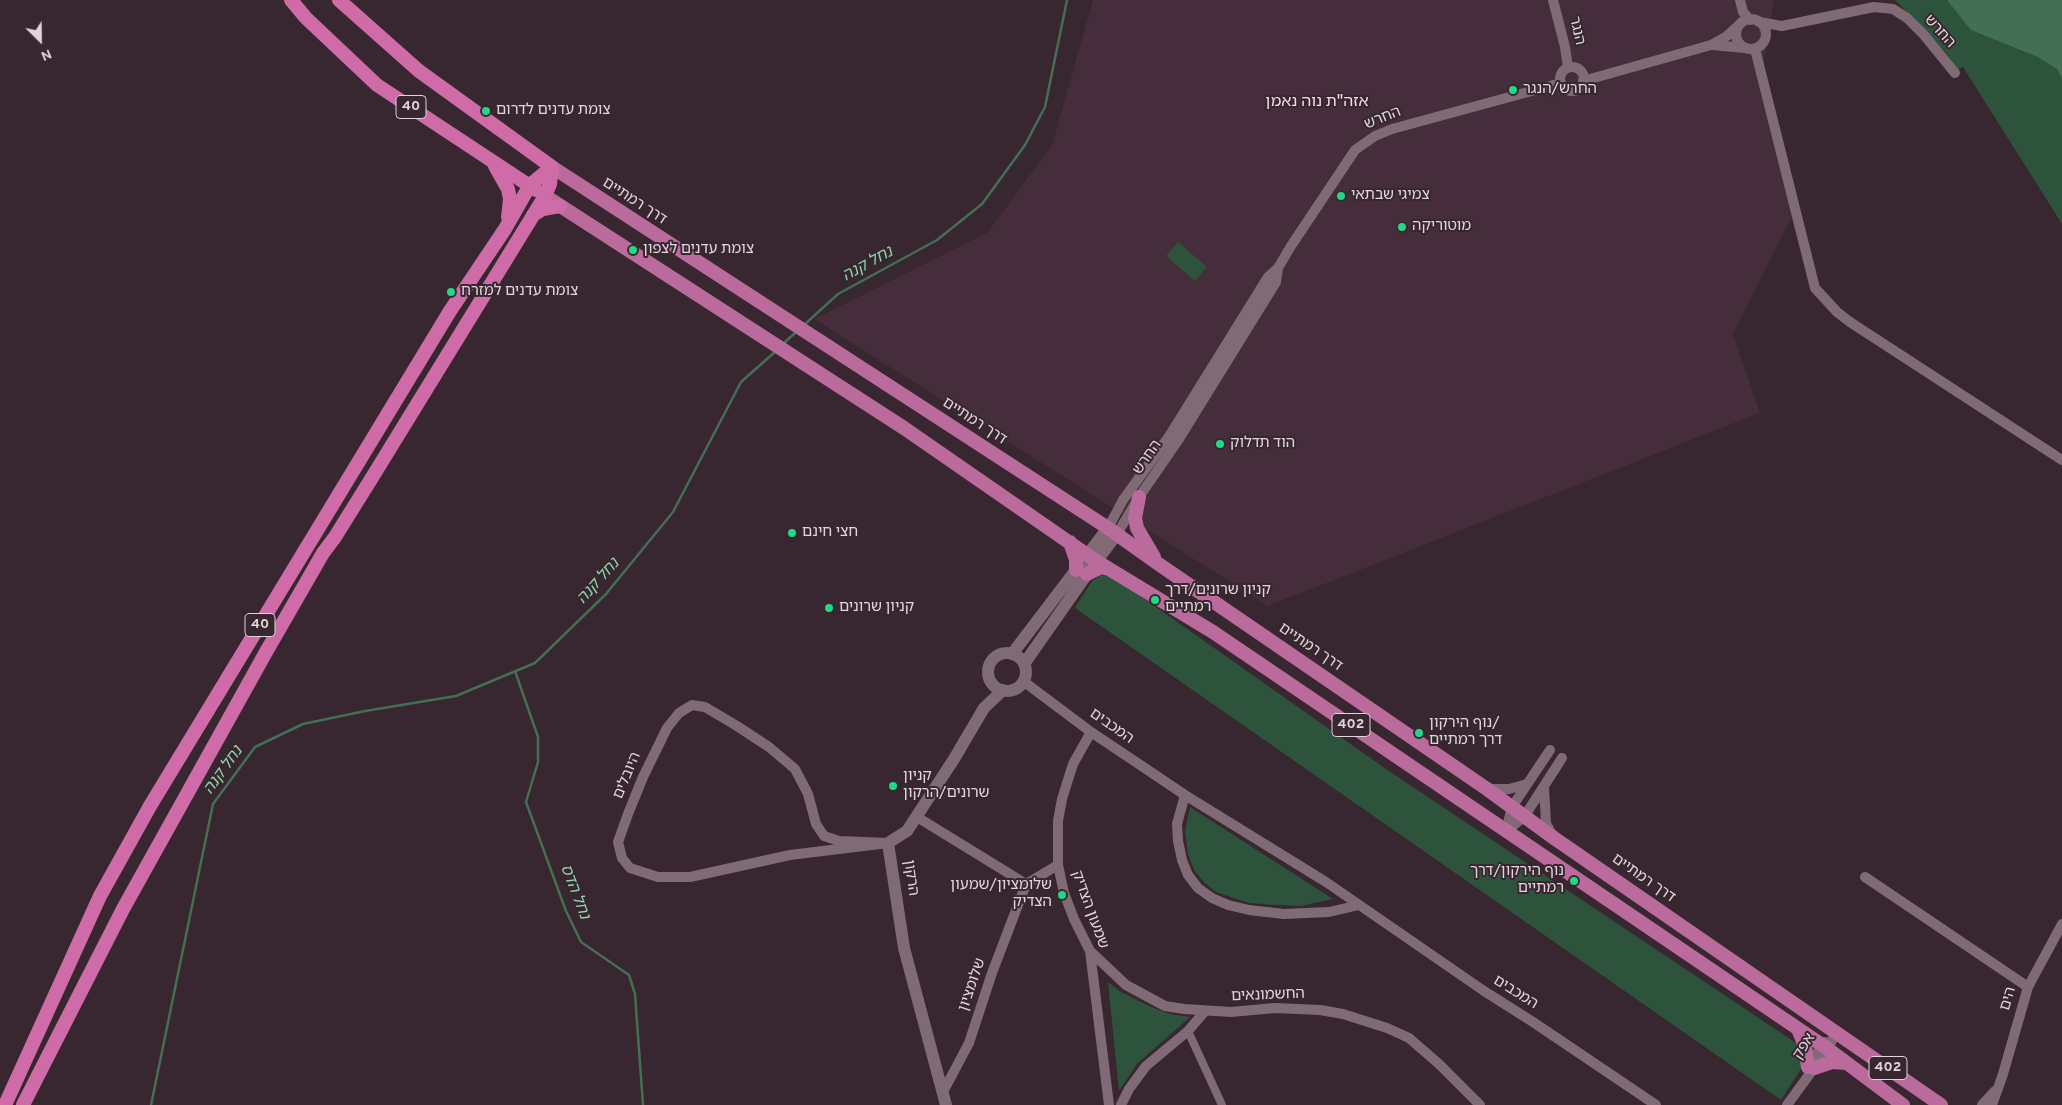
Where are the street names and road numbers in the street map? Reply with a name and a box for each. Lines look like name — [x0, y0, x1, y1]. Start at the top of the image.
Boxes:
street label: החרש — [1920, 12, 1958, 52]
street label: הנגר — [1564, 15, 1588, 47]
road number: 40 — [396, 95, 426, 118]
street label: החרש — [1362, 104, 1404, 134]
street label: דרך רמתיים — [598, 174, 670, 230]
street label: דרך רמתיים — [938, 394, 1010, 450]
street label: החרש — [1130, 437, 1166, 479]
road number: 40 — [245, 614, 275, 636]
street label: דרך רמתיים — [1275, 620, 1345, 676]
street label: המכבים — [1086, 705, 1136, 749]
road number: 402 — [1332, 714, 1370, 736]
street label: היובלים — [610, 750, 646, 802]
street label: דרך רמתיים — [1608, 851, 1678, 907]
street label: הרקון — [899, 859, 921, 897]
street label: שמעון הצדיק — [1066, 868, 1112, 952]
street label: שלומציון — [956, 956, 990, 1014]
street label: המכבים — [1489, 972, 1541, 1014]
street label: הים — [1997, 985, 2021, 1013]
street label: החשמונאים — [1231, 986, 1305, 1006]
street label: אפק — [1790, 1031, 1820, 1063]
road number: 402 — [1869, 1056, 1907, 1080]

